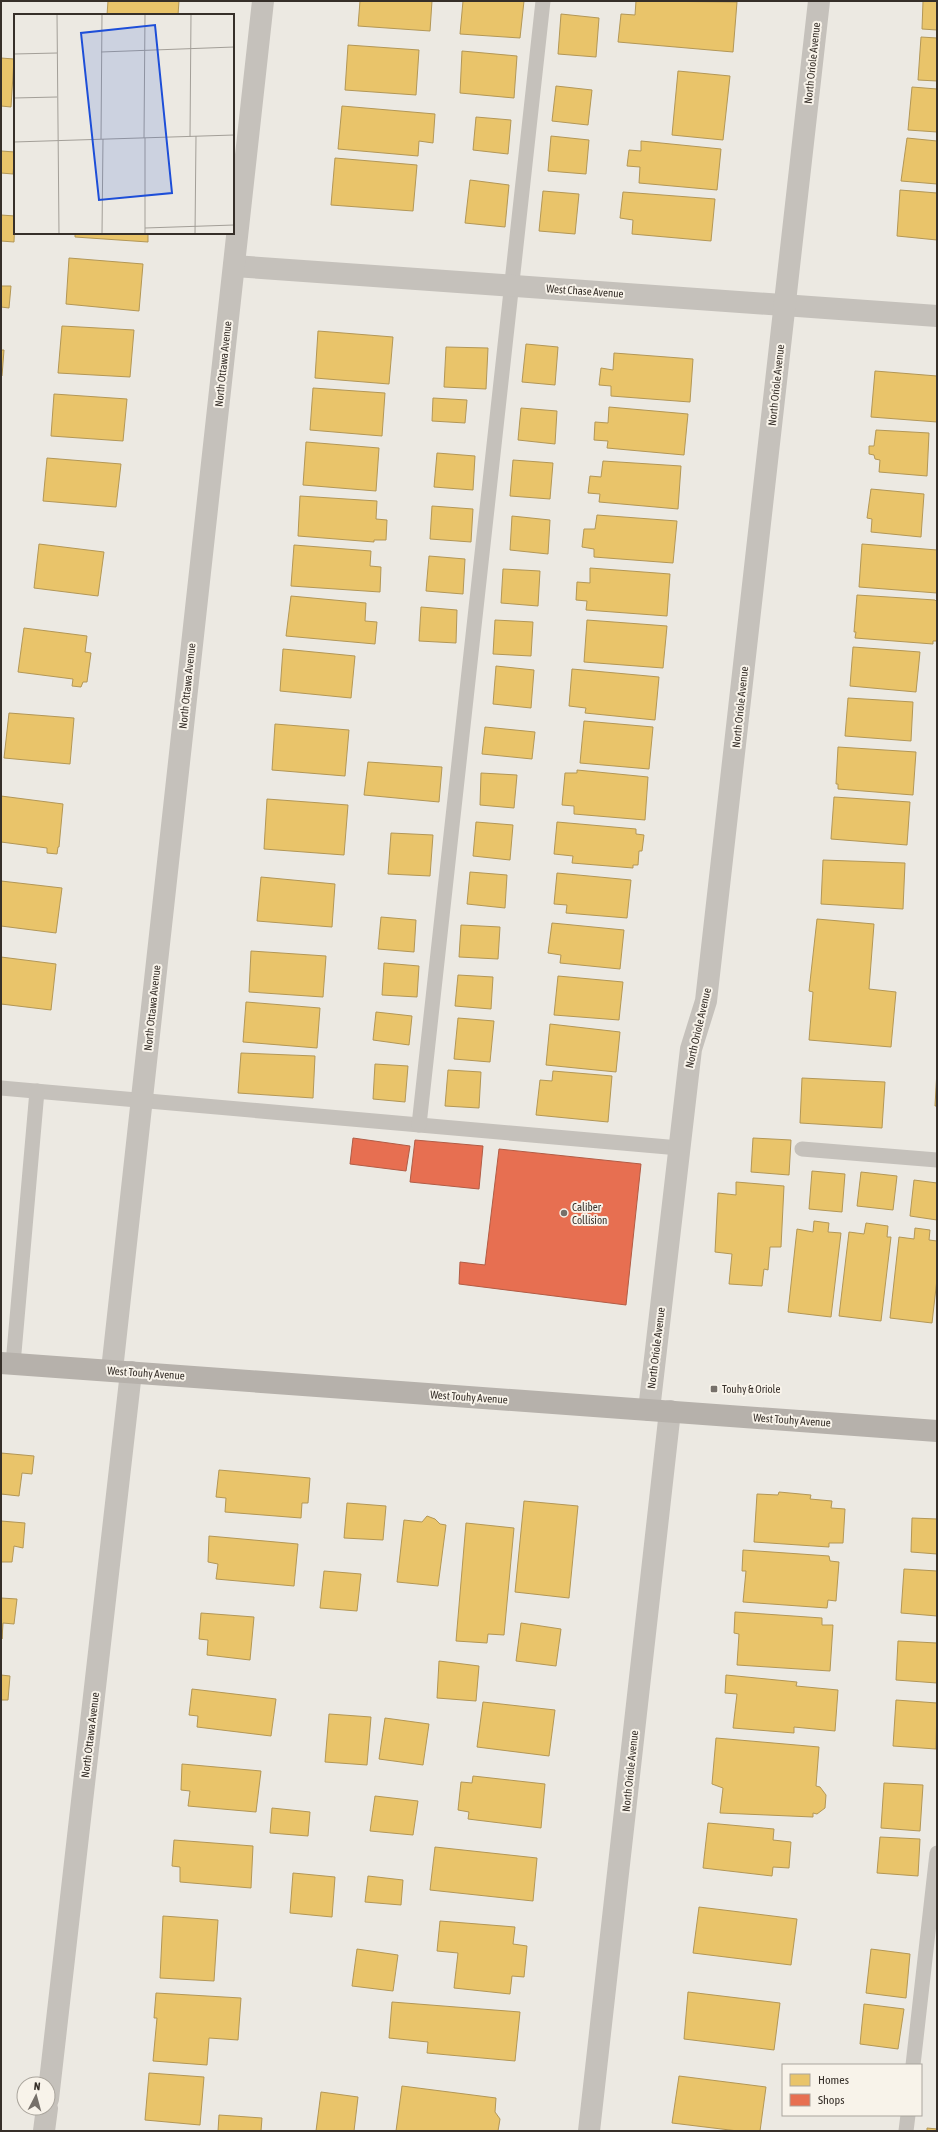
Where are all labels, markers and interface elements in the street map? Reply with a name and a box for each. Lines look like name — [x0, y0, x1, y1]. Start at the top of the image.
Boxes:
inset map — [14, 14, 234, 234]
street label: North Oriole Avenue — [802, 22, 822, 104]
street label: West Chase Avenue — [546, 282, 624, 300]
street label: North Ottawa Avenue — [213, 320, 233, 408]
street label: North Oriole Avenue — [766, 344, 786, 426]
street label: North Ottawa Avenue — [177, 642, 197, 730]
street label: North Oriole Avenue — [730, 666, 750, 748]
street label: North Ottawa Avenue — [142, 964, 162, 1052]
street label: North Oriole Avenue — [683, 987, 713, 1069]
place label: Caliber Collision — [572, 1201, 607, 1226]
marker: Caliber Collision — [559, 1208, 569, 1218]
street label: North Oriole Avenue — [645, 1307, 667, 1389]
street label: West Touhy Avenue — [107, 1364, 185, 1382]
place label: Touhy & Oriole — [722, 1383, 780, 1395]
marker: Touhy & Oriole — [709, 1384, 719, 1394]
street label: West Touhy Avenue — [430, 1388, 508, 1406]
street label: West Touhy Avenue — [753, 1411, 831, 1429]
street label: North Ottawa Avenue — [79, 1691, 101, 1779]
street label: North Oriole Avenue — [620, 1730, 640, 1812]
legend — [782, 2064, 922, 2116]
text: Homes — [818, 2073, 849, 2087]
north arrow — [16, 2076, 56, 2116]
text: N — [33, 2080, 41, 2092]
text: Shops — [818, 2093, 844, 2107]

